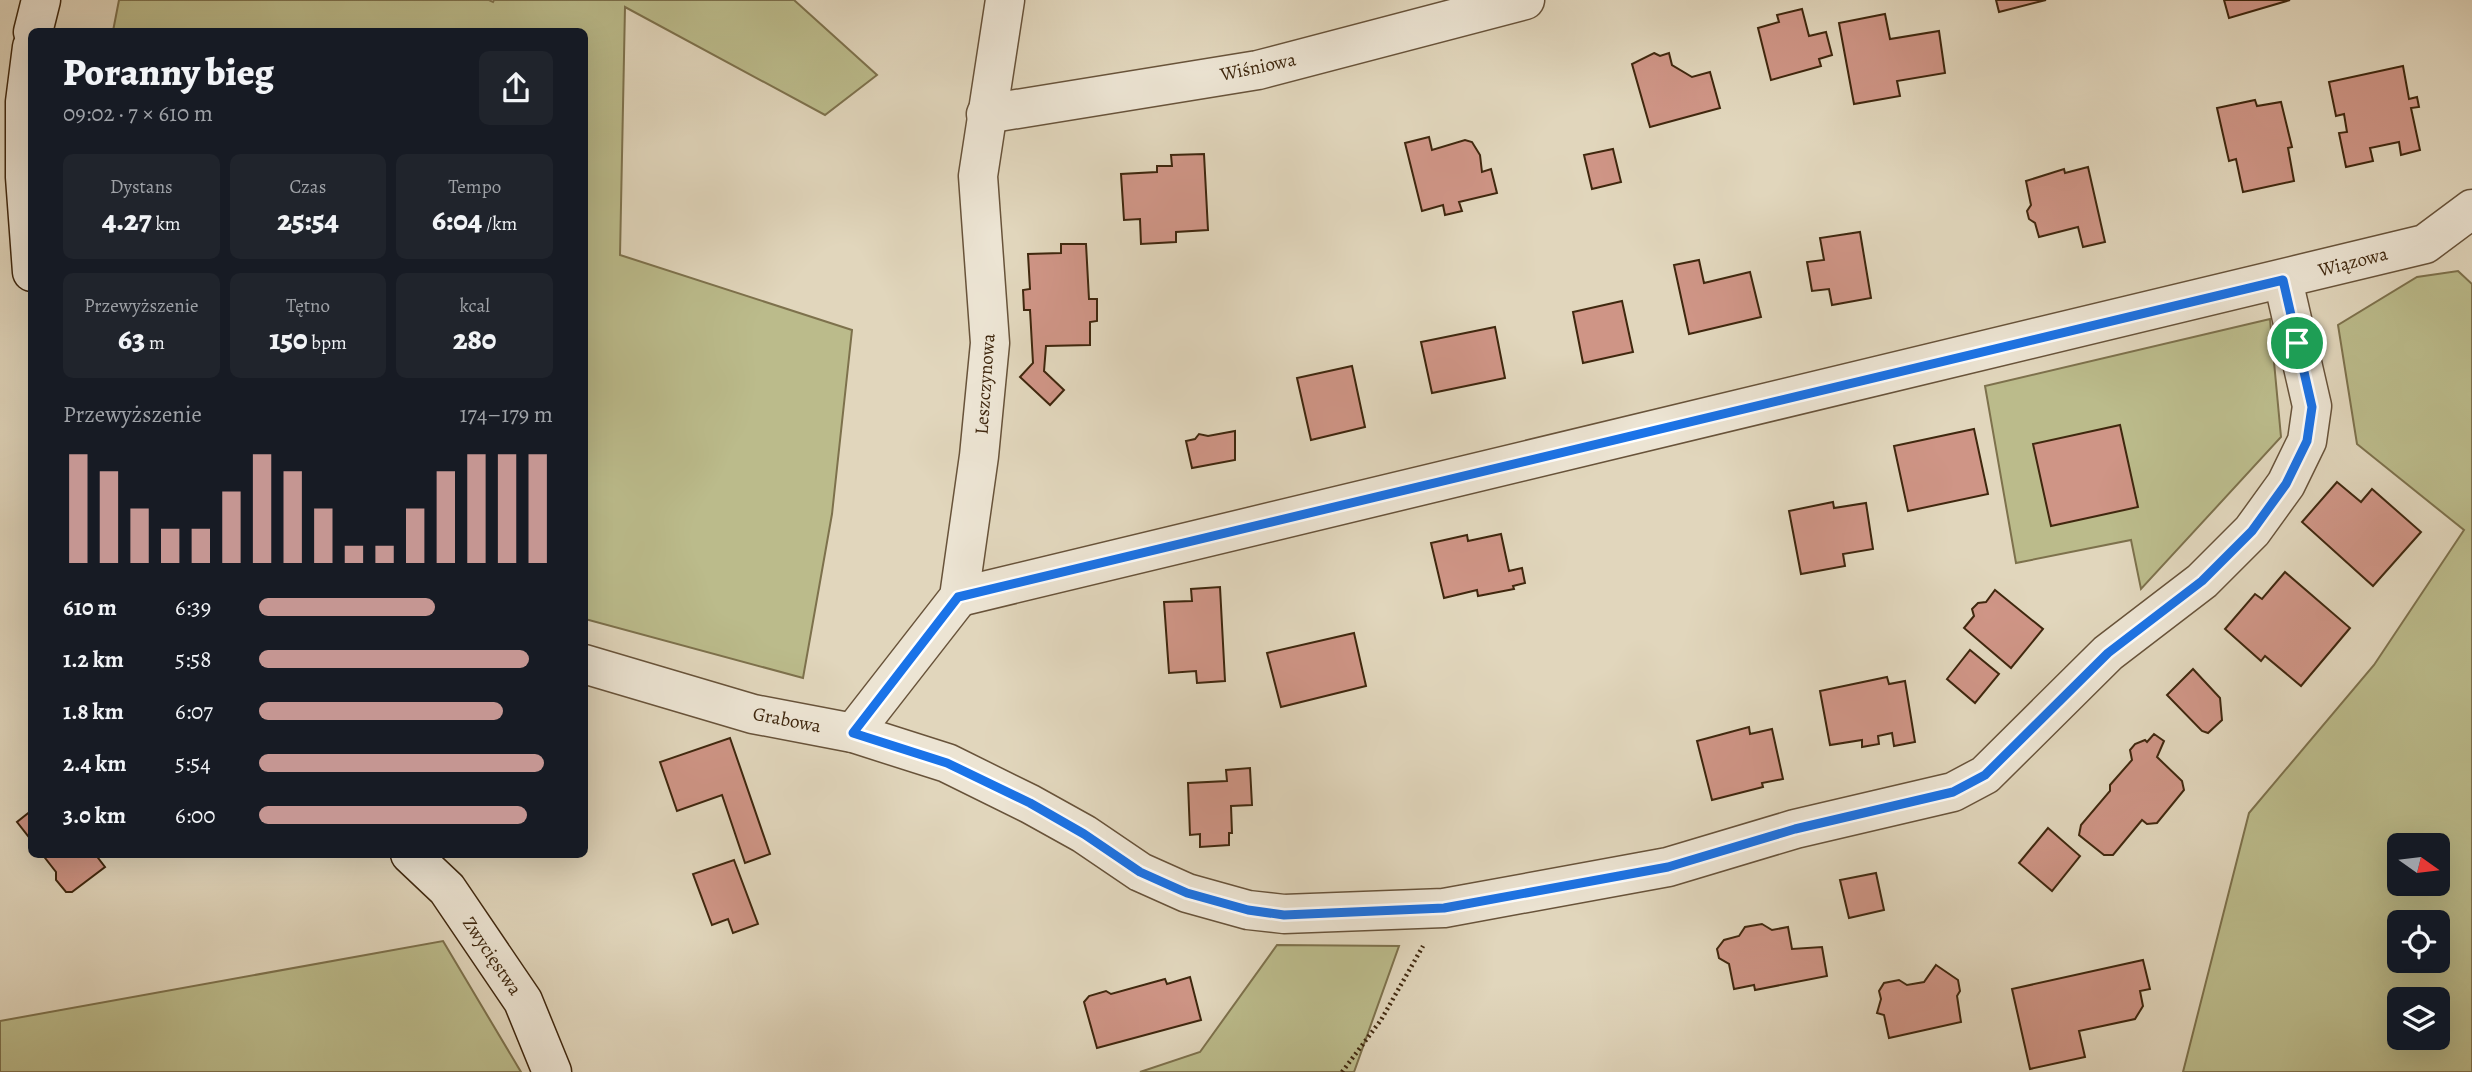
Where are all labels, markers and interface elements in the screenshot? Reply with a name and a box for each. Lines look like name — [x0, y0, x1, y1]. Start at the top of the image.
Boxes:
text: Poranny bieg — [63, 46, 274, 98]
street label: Wiśniowa — [1217, 46, 1298, 88]
button: share — [479, 51, 553, 125]
text: 09:02 · 7 × 610 m — [63, 98, 213, 129]
text: Dystans — [110, 174, 173, 200]
text: Czas — [290, 174, 326, 200]
text: Tempo — [448, 174, 501, 200]
text: 4.27 — [102, 200, 152, 240]
text: 25:54 — [277, 200, 339, 240]
text: 6:04 — [432, 200, 482, 240]
text: km — [152, 211, 181, 237]
text: /km — [482, 211, 517, 237]
street label: Wiązowa — [2314, 241, 2391, 283]
text: Przewyższenie — [84, 293, 199, 319]
text: Tętno — [286, 293, 330, 319]
text: kcal — [459, 293, 490, 319]
pin — [2267, 313, 2327, 373]
text: 63 — [118, 319, 145, 359]
text: 150 — [269, 319, 308, 359]
text: 280 — [453, 319, 496, 359]
icon: arrive — [2278, 324, 2316, 362]
text: m — [145, 330, 165, 356]
text: bpm — [308, 330, 347, 356]
street label: Leszczynowa — [968, 332, 1002, 435]
text: Przewyższenie — [63, 399, 202, 430]
text: 174–179 m — [459, 399, 553, 430]
text: 610 m — [63, 592, 117, 623]
text: 6:39 — [175, 592, 211, 623]
text: 1.2 km — [63, 644, 124, 675]
text: 5:58 — [175, 644, 211, 675]
text: 1.8 km — [63, 696, 124, 727]
text: 6:07 — [175, 696, 213, 727]
street label: Grabowa — [751, 701, 823, 739]
text: 2.4 km — [63, 748, 126, 779]
text: 5:54 — [175, 748, 211, 779]
text: 3.0 km — [63, 800, 126, 831]
text: 6:00 — [175, 800, 216, 831]
north arrow — [2387, 833, 2450, 896]
map controls — [2387, 833, 2450, 1050]
button: locate — [2387, 910, 2450, 973]
street label: Zwycięstwa — [456, 912, 528, 1001]
button: layers — [2387, 987, 2450, 1050]

